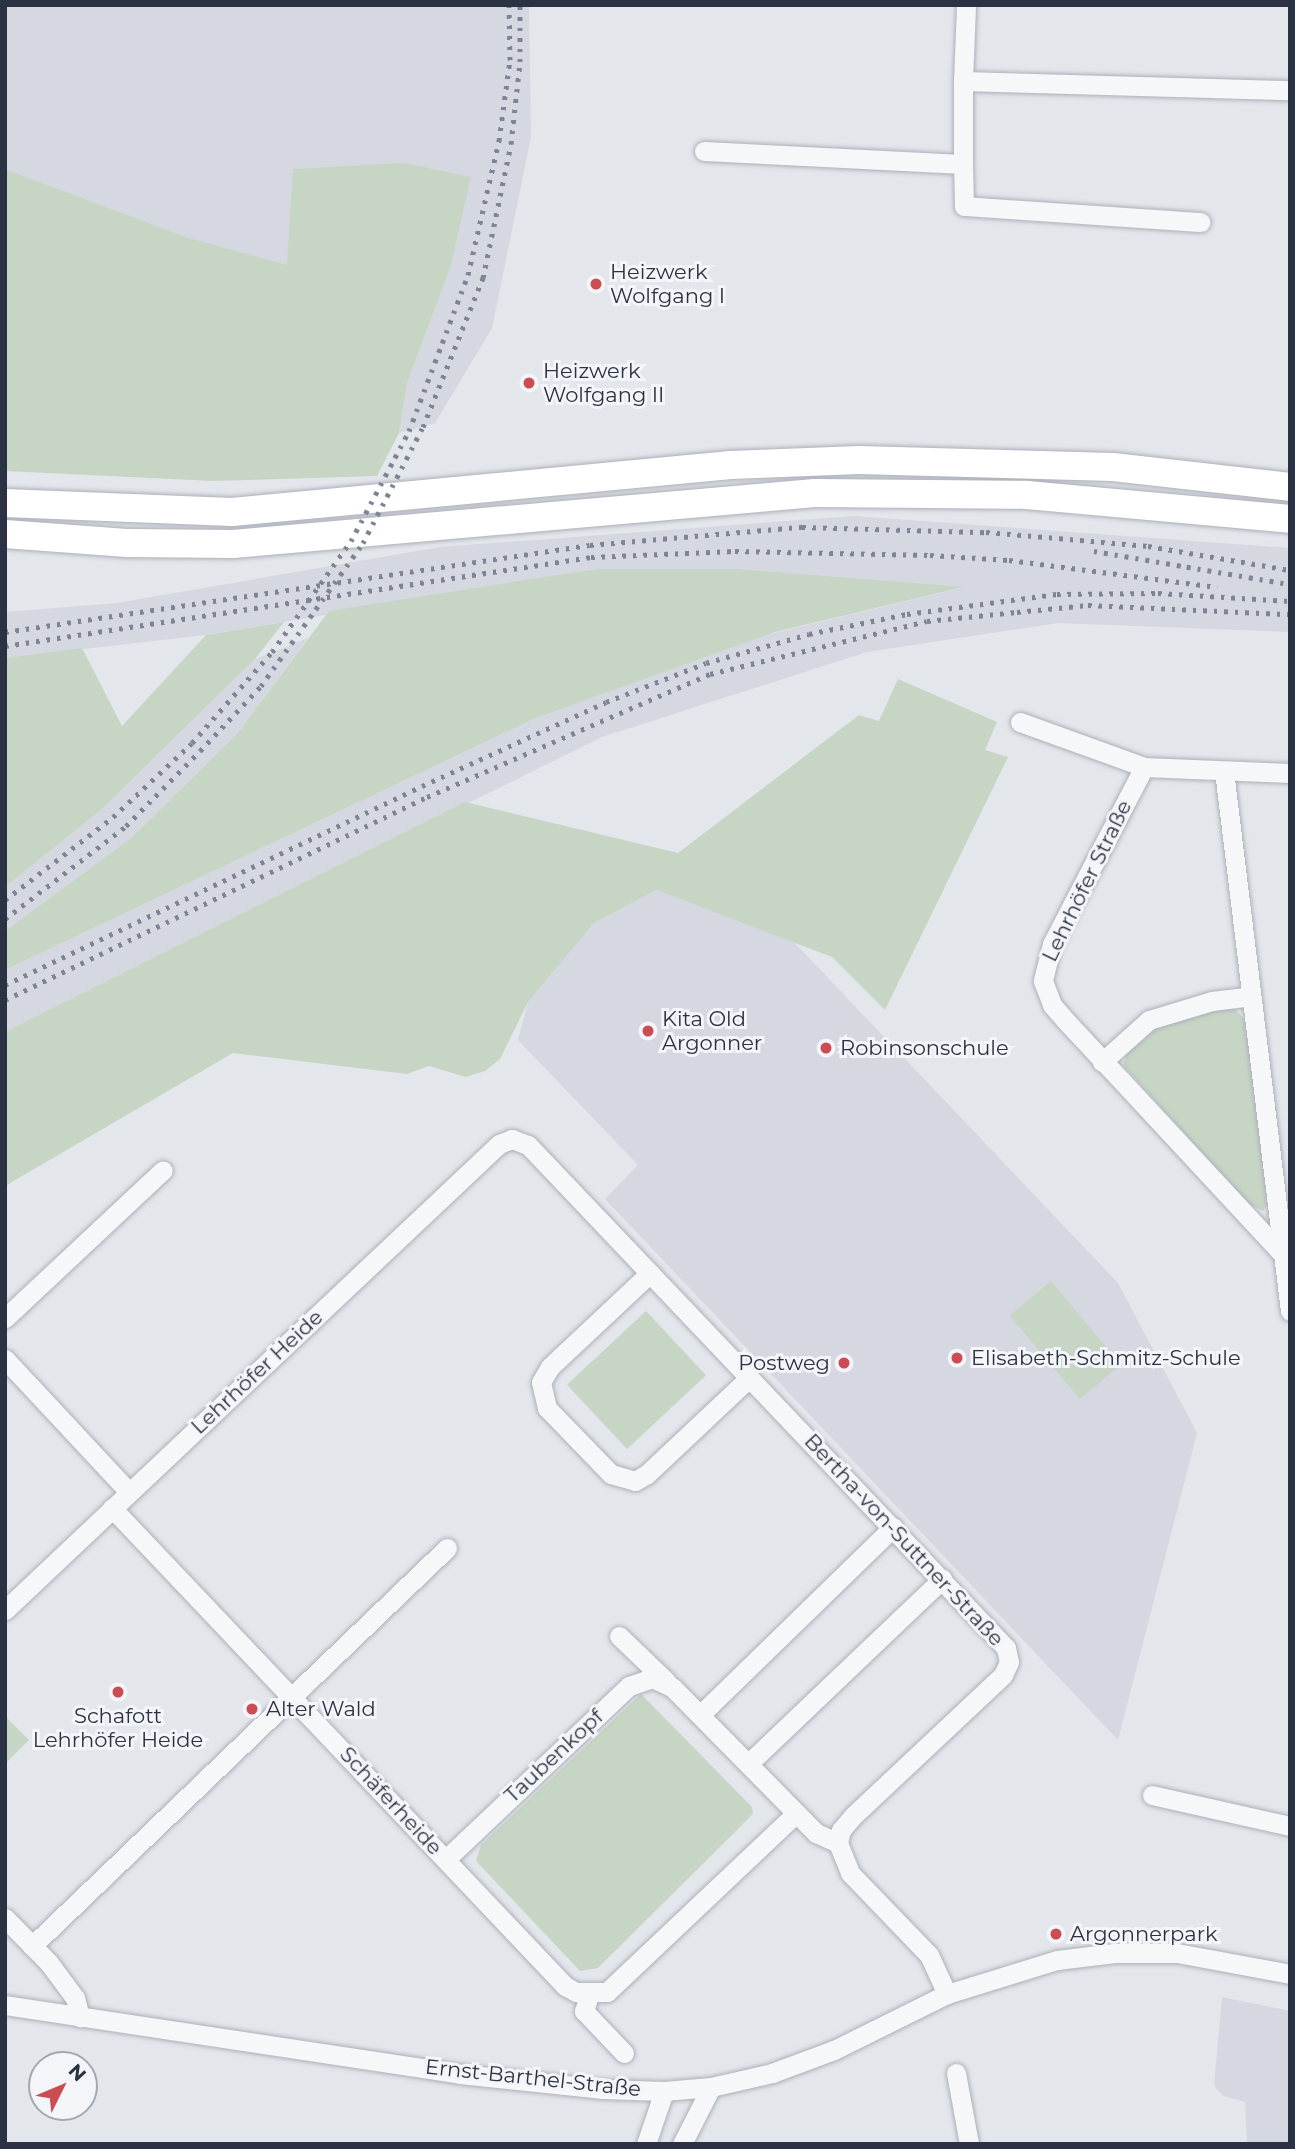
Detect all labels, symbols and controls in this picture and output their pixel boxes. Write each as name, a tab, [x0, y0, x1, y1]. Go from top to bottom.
place label: Heizwerk Wolfgang I	[610, 259, 725, 309]
marker: Heizwerk Wolfgang I	[588, 276, 604, 292]
place label: Heizwerk Wolfgang II	[543, 358, 664, 408]
marker: Heizwerk Wolfgang II	[521, 375, 537, 391]
street label: Lehrhöfer Straße	[1037, 796, 1137, 966]
place label: Kita Old Argonner	[662, 1006, 762, 1056]
marker: Kita Old Argonner	[640, 1023, 656, 1039]
place label: Robinsonschule	[840, 1035, 1009, 1061]
marker: Robinsonschule	[818, 1040, 834, 1056]
street label: Lehrhöfer Heide	[186, 1305, 328, 1439]
place label: Elisabeth-Schmitz-Schule	[971, 1345, 1241, 1371]
place label: Postweg	[738, 1350, 830, 1376]
marker: Elisabeth-Schmitz-Schule	[949, 1350, 965, 1366]
marker: Postweg	[836, 1355, 852, 1371]
street label: Bertha-von-Suttner-Straße	[799, 1429, 1009, 1651]
marker: Schafott Lehrhöfer Heide	[110, 1684, 126, 1700]
place label: Alter Wald	[266, 1696, 376, 1722]
marker: Alter Wald	[244, 1701, 260, 1717]
place label: Schafott Lehrhöfer Heide	[33, 1703, 203, 1753]
street label: Taubenkopf	[499, 1704, 609, 1808]
street label: Schäferheide	[335, 1742, 447, 1860]
place label: Argonnerpark	[1070, 1921, 1217, 1947]
marker: Argonnerpark	[1048, 1926, 1064, 1942]
north arrow	[28, 2051, 98, 2121]
street label: Ernst-Barthel-Straße	[424, 2054, 642, 2102]
text: N	[64, 2059, 91, 2086]

